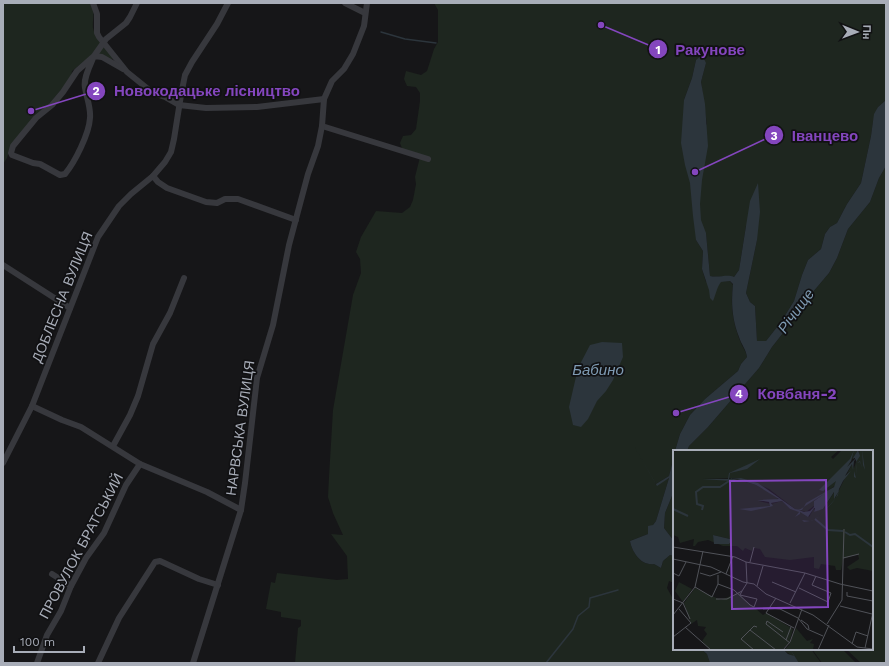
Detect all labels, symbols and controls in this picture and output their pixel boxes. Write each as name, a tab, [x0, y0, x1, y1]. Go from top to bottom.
north arrow	[837, 12, 877, 52]
text: Пн	[860, 25, 873, 40]
callout: Ракунове	[648, 36, 753, 63]
text: Ракунове	[675, 41, 745, 59]
text: 1	[655, 43, 661, 57]
callout: Новокодацьке лісництво	[86, 77, 308, 104]
text: Новокодацьке лісництво	[114, 82, 300, 100]
text: 2	[92, 84, 100, 98]
callout: Іванцево	[764, 122, 866, 149]
text: Іванцево	[792, 127, 858, 145]
text: 3	[770, 129, 778, 143]
street label: ДОБЛЕСНА ВУЛИЦЯ	[28, 229, 96, 365]
water label: Річище	[774, 285, 818, 337]
street label: НАРВСЬКА ВУЛИЦЯ	[223, 359, 257, 497]
water label: Бабино	[572, 361, 624, 379]
callout: Ковбаня-2	[729, 381, 844, 408]
text: Ковбаня-2	[758, 385, 837, 403]
text: 4	[735, 387, 743, 401]
inset map	[673, 450, 873, 650]
street label: ПРОВУЛОК БРАТСЬКИЙ	[35, 470, 126, 621]
scale bar	[14, 628, 84, 654]
text: 100 m	[20, 635, 55, 649]

